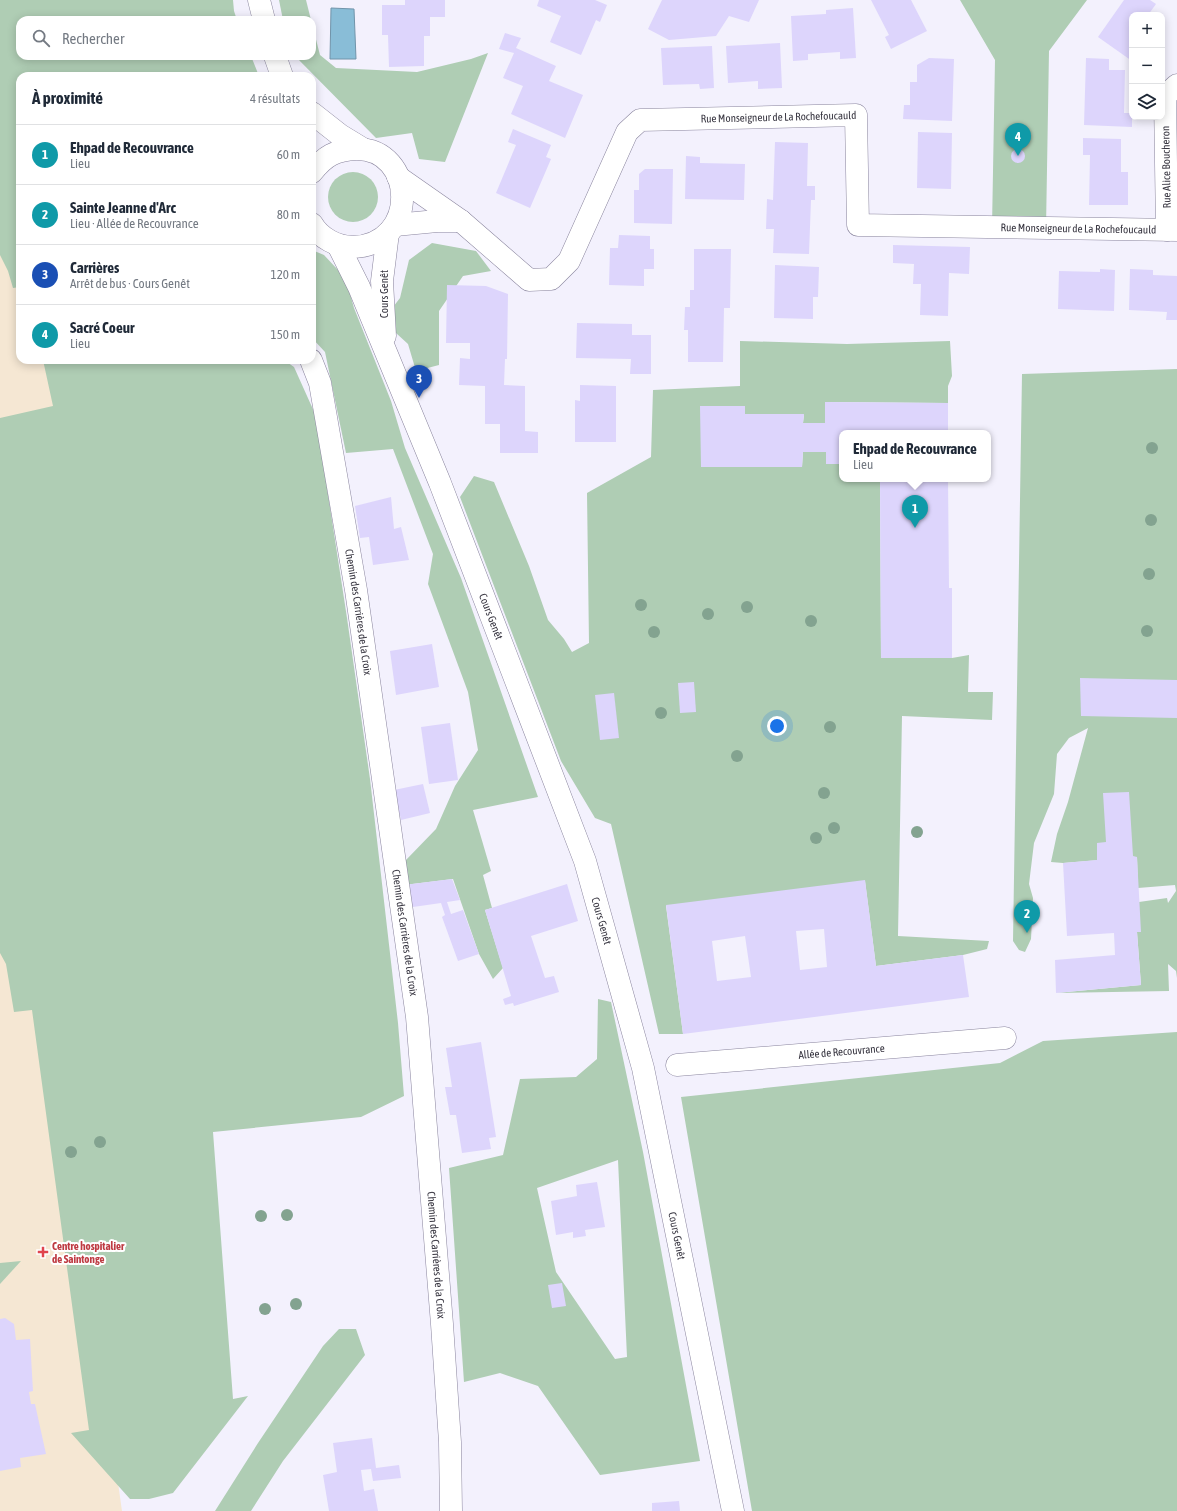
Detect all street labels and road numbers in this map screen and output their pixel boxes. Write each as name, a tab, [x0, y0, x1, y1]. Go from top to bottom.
street label: Rue Monseigneur de La Rochefoucauld	[701, 109, 856, 125]
street label: Rue Alice Boucheron	[1159, 126, 1173, 208]
street label: Rue Monseigneur de La Rochefoucauld	[1000, 221, 1156, 236]
street label: Cours Genêt	[378, 270, 390, 318]
street label: Chemin des Carrières de la Croix	[343, 548, 374, 677]
street label: Cours Genêt	[477, 592, 505, 641]
street label: Chemin des Carrières de la Croix	[390, 869, 420, 997]
street label: Cours Genêt	[589, 896, 614, 946]
street label: Allée de Recouvrance	[798, 1042, 885, 1061]
street label: Chemin des Carrières de la Croix	[425, 1191, 448, 1320]
street label: Cours Genêt	[666, 1211, 688, 1261]

